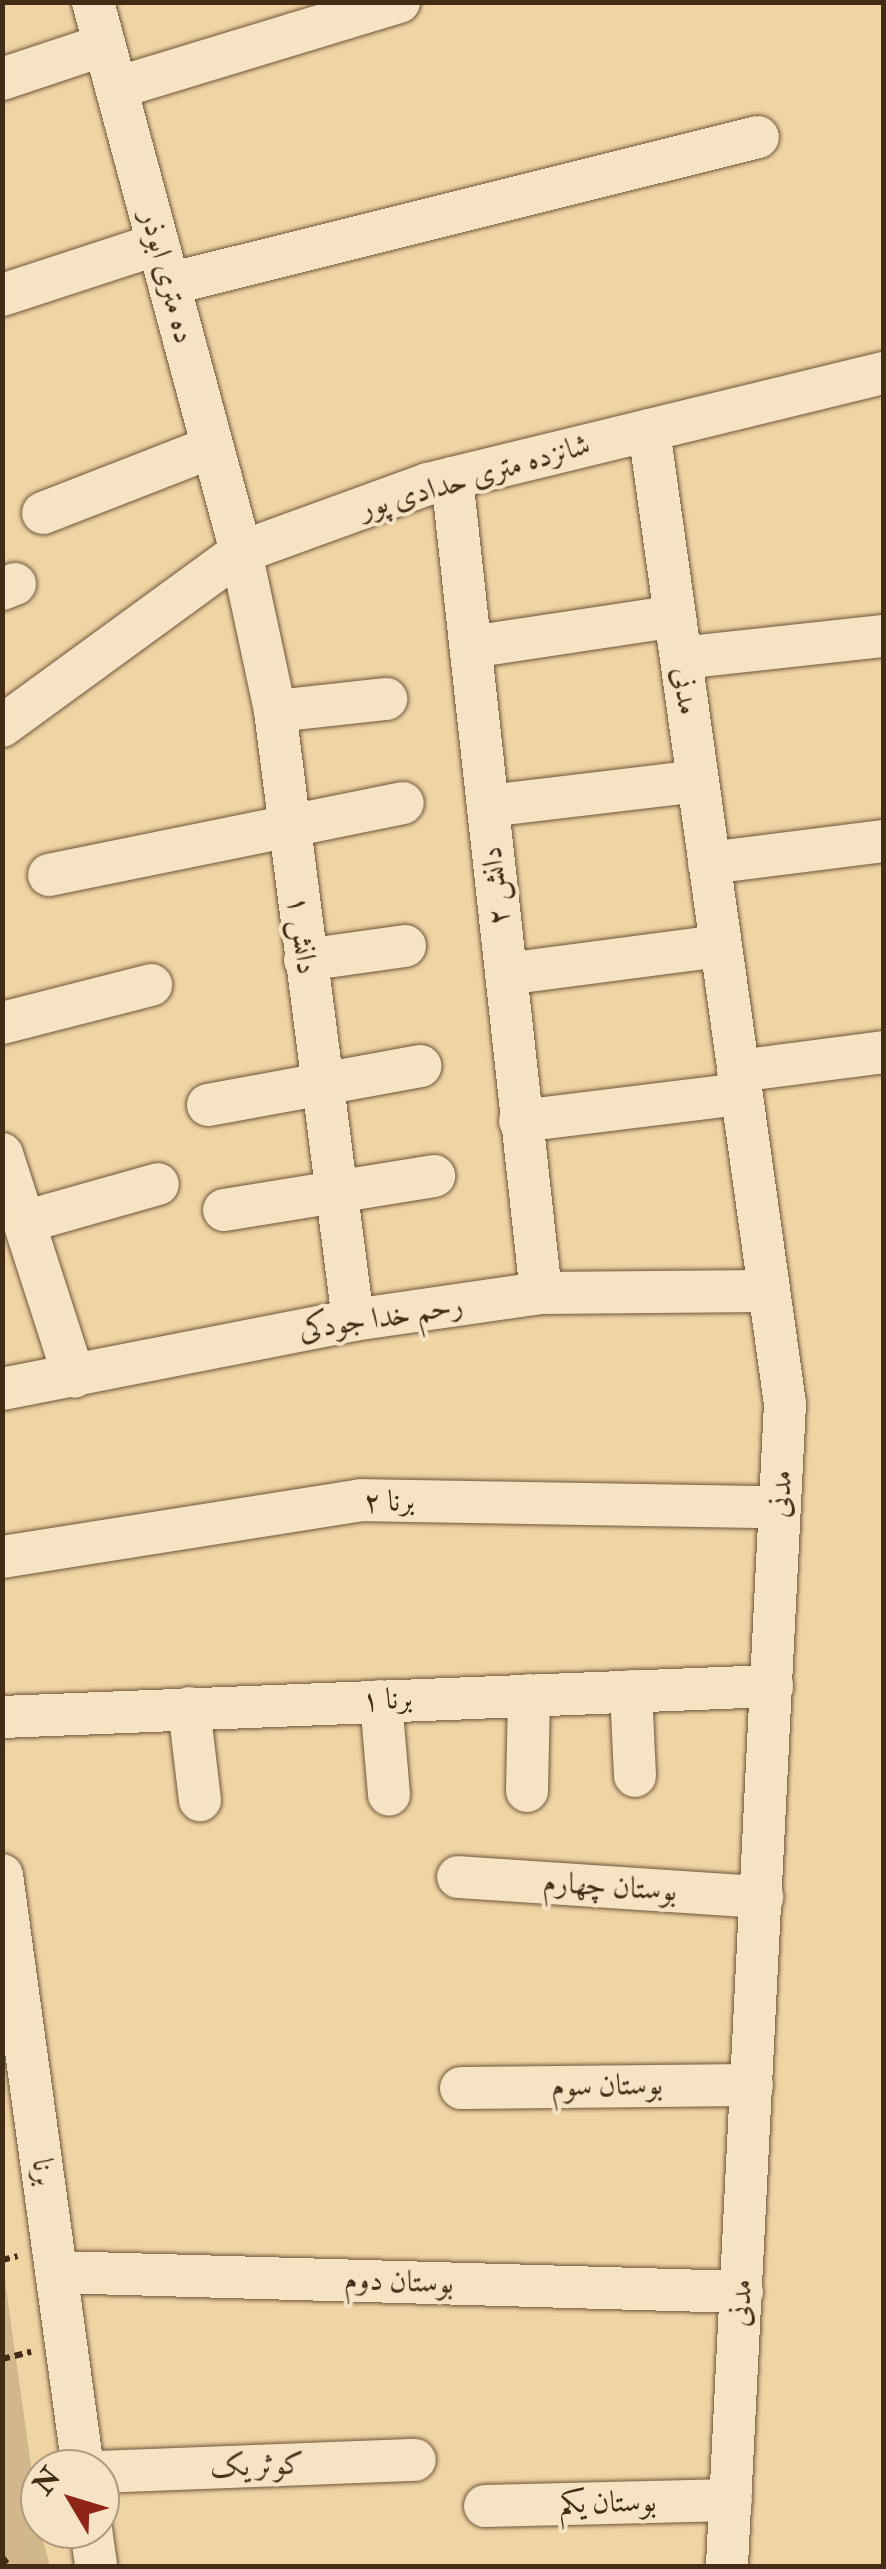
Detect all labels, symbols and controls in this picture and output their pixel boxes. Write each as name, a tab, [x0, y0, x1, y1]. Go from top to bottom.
street label: ده متری ابوذر	[132, 207, 202, 347]
street label: شانزده متری حدادی پور	[356, 427, 594, 527]
street label: مدنی	[664, 665, 706, 717]
street label: دانش ۲	[474, 845, 518, 927]
street label: دانش ۱	[279, 893, 325, 977]
street label: رحم خدا جودکی	[296, 1287, 466, 1349]
street label: مدنی	[762, 1469, 800, 1519]
street label: برنا ۲	[363, 1484, 415, 1520]
street label: برنا ۱	[361, 1681, 413, 1719]
street label: بوستان چهارم	[542, 1864, 678, 1910]
street label: بوستان سوم	[551, 2067, 663, 2105]
street label: برنا	[23, 2156, 63, 2188]
street label: بوستان دوم	[343, 2262, 455, 2302]
street label: مدنی	[722, 2278, 760, 2328]
street label: کوثر یک	[209, 2446, 305, 2486]
north arrow	[20, 2449, 120, 2549]
text: N	[26, 2461, 69, 2502]
street label: بوستان یکم	[559, 2484, 657, 2522]

